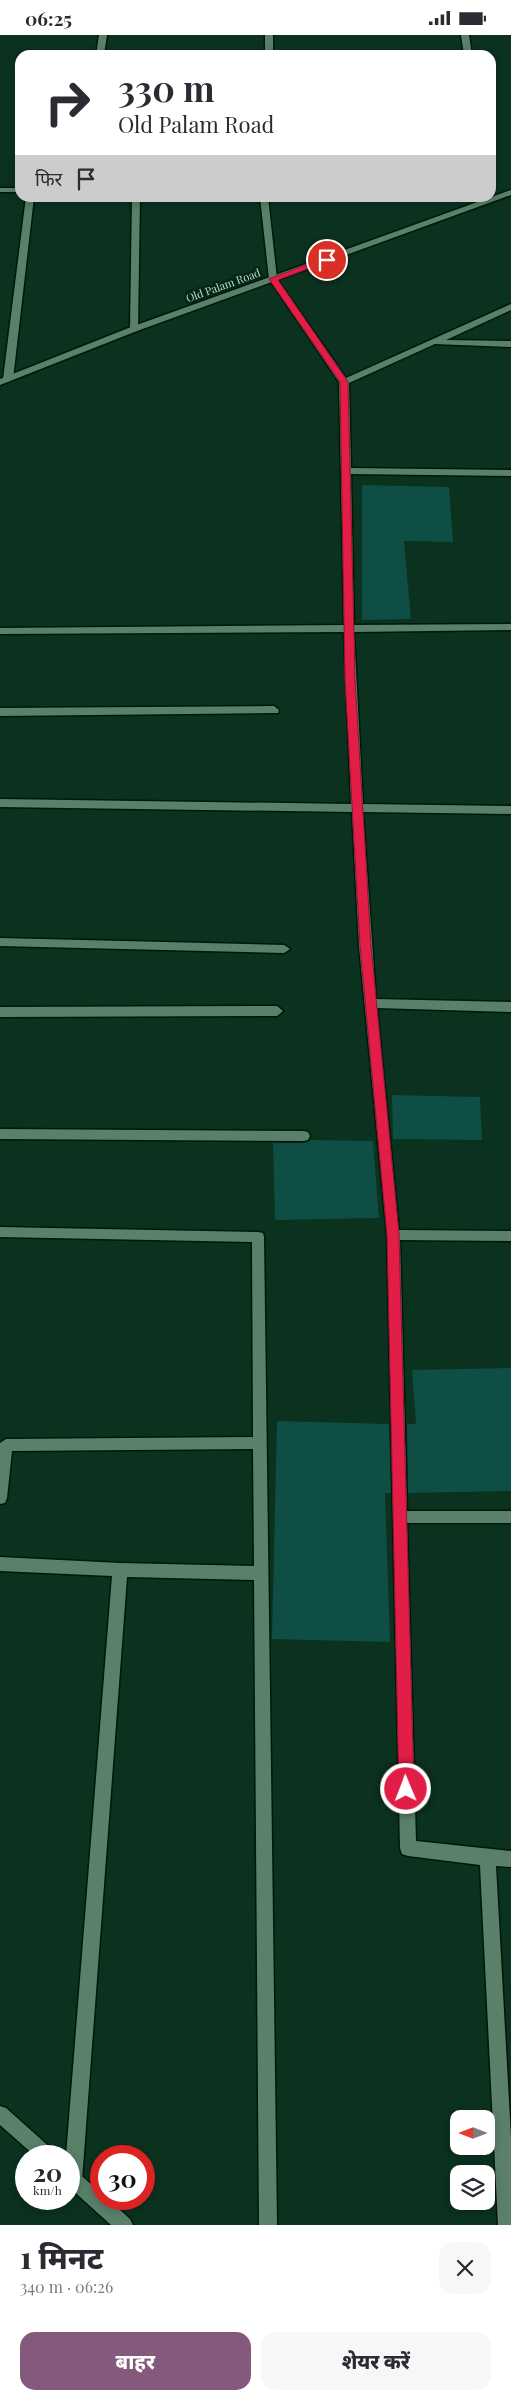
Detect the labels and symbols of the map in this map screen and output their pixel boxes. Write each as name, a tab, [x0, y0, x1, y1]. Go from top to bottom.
pin	[306, 239, 348, 281]
street label: Old Palam Road	[184, 264, 263, 305]
position arrow	[379, 1762, 431, 1814]
north arrow	[450, 2110, 495, 2155]
speed limit sign: 30	[90, 2145, 155, 2210]

